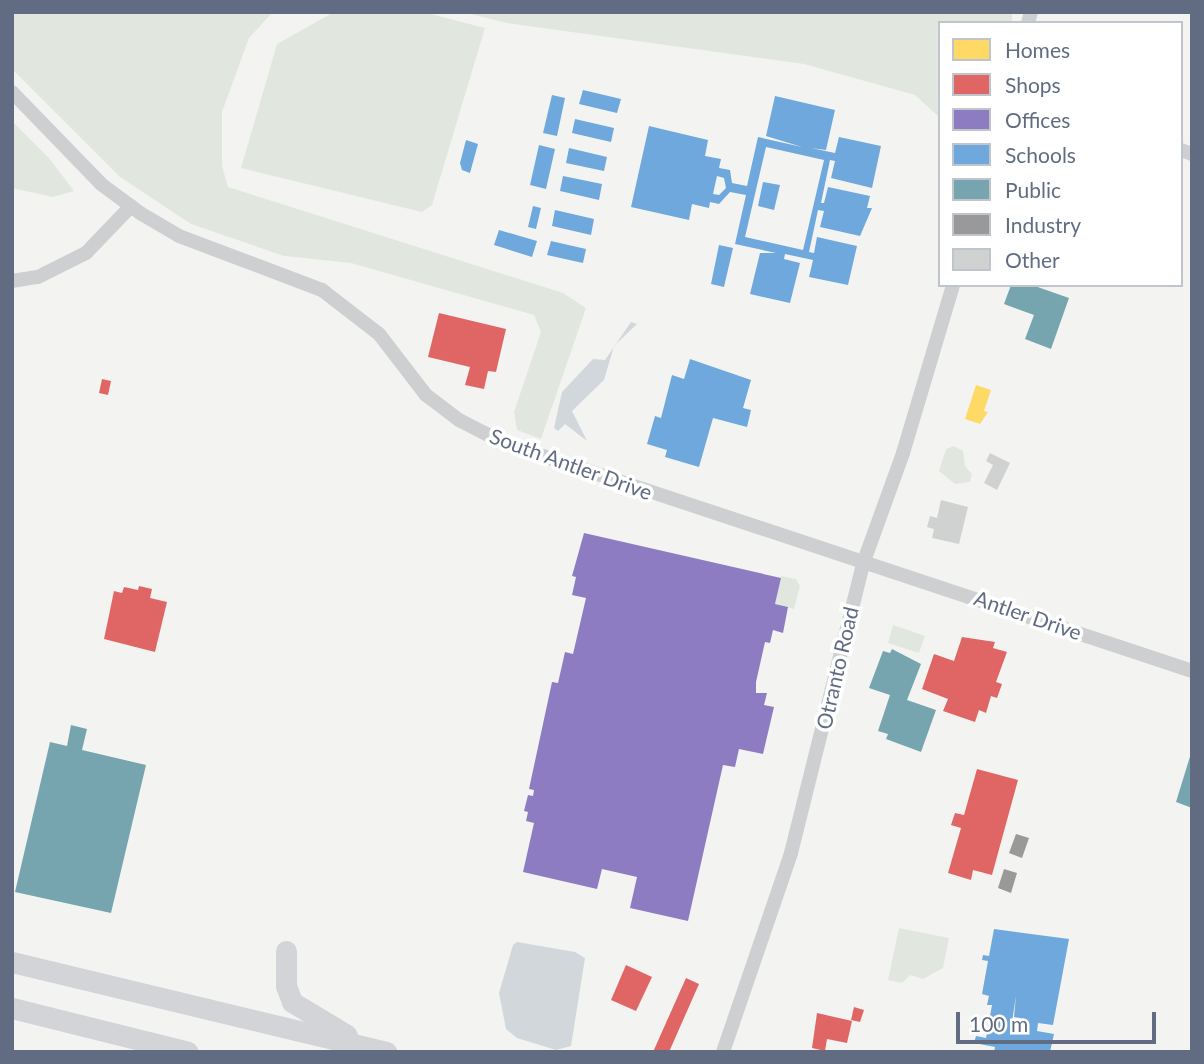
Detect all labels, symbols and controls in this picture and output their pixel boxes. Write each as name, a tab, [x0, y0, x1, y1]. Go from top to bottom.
legend	[938, 21, 1183, 287]
text: Homes	[1005, 37, 1070, 62]
text: Shops	[1005, 72, 1061, 97]
text: Offices	[1005, 107, 1070, 132]
text: Schools	[1005, 142, 1076, 167]
text: Public	[1005, 177, 1061, 202]
text: Industry	[1005, 212, 1081, 237]
text: Other	[1005, 247, 1060, 272]
street label: South Antler Drive	[486, 423, 656, 505]
street label: Antler Drive	[971, 585, 1085, 645]
street label: Otranto Road	[811, 604, 863, 732]
scale bar	[959, 998, 1158, 1042]
text: 100 m	[969, 1011, 1028, 1036]

